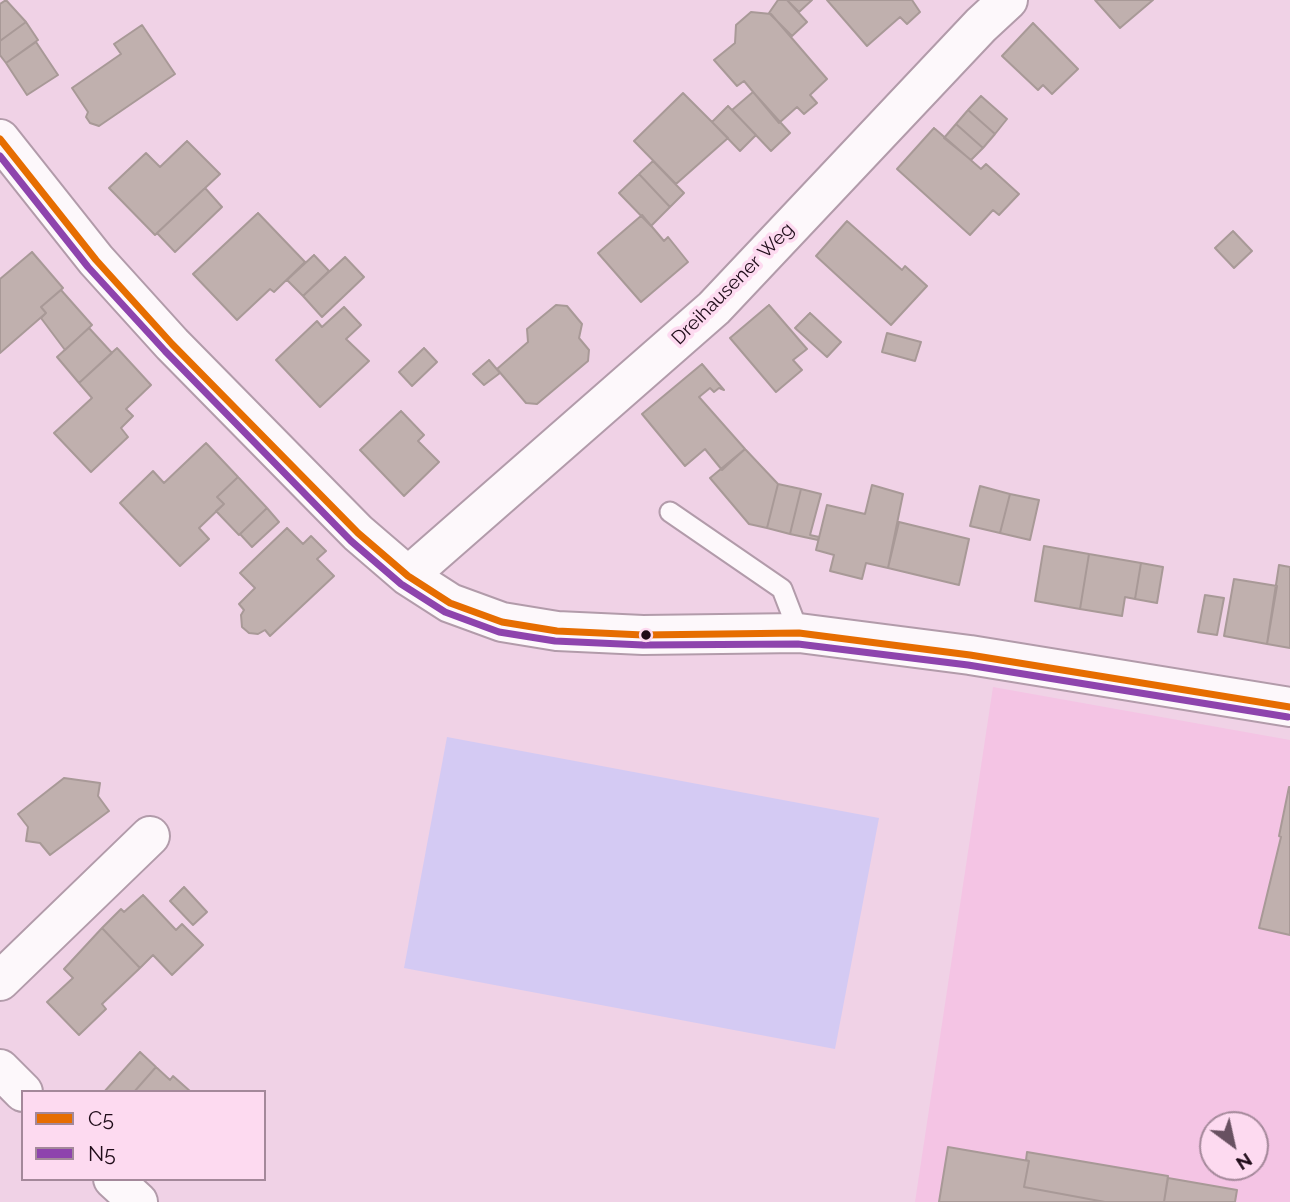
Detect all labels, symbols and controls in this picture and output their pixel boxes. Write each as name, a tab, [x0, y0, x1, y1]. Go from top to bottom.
street label: Dreihausener Weg	[667, 218, 799, 350]
unlabelled marker	[639, 628, 653, 642]
legend	[21, 1090, 266, 1181]
text: C5	[88, 1106, 114, 1131]
north arrow	[1199, 1111, 1269, 1181]
text: N5	[88, 1141, 116, 1166]
text: N	[1232, 1149, 1256, 1175]

